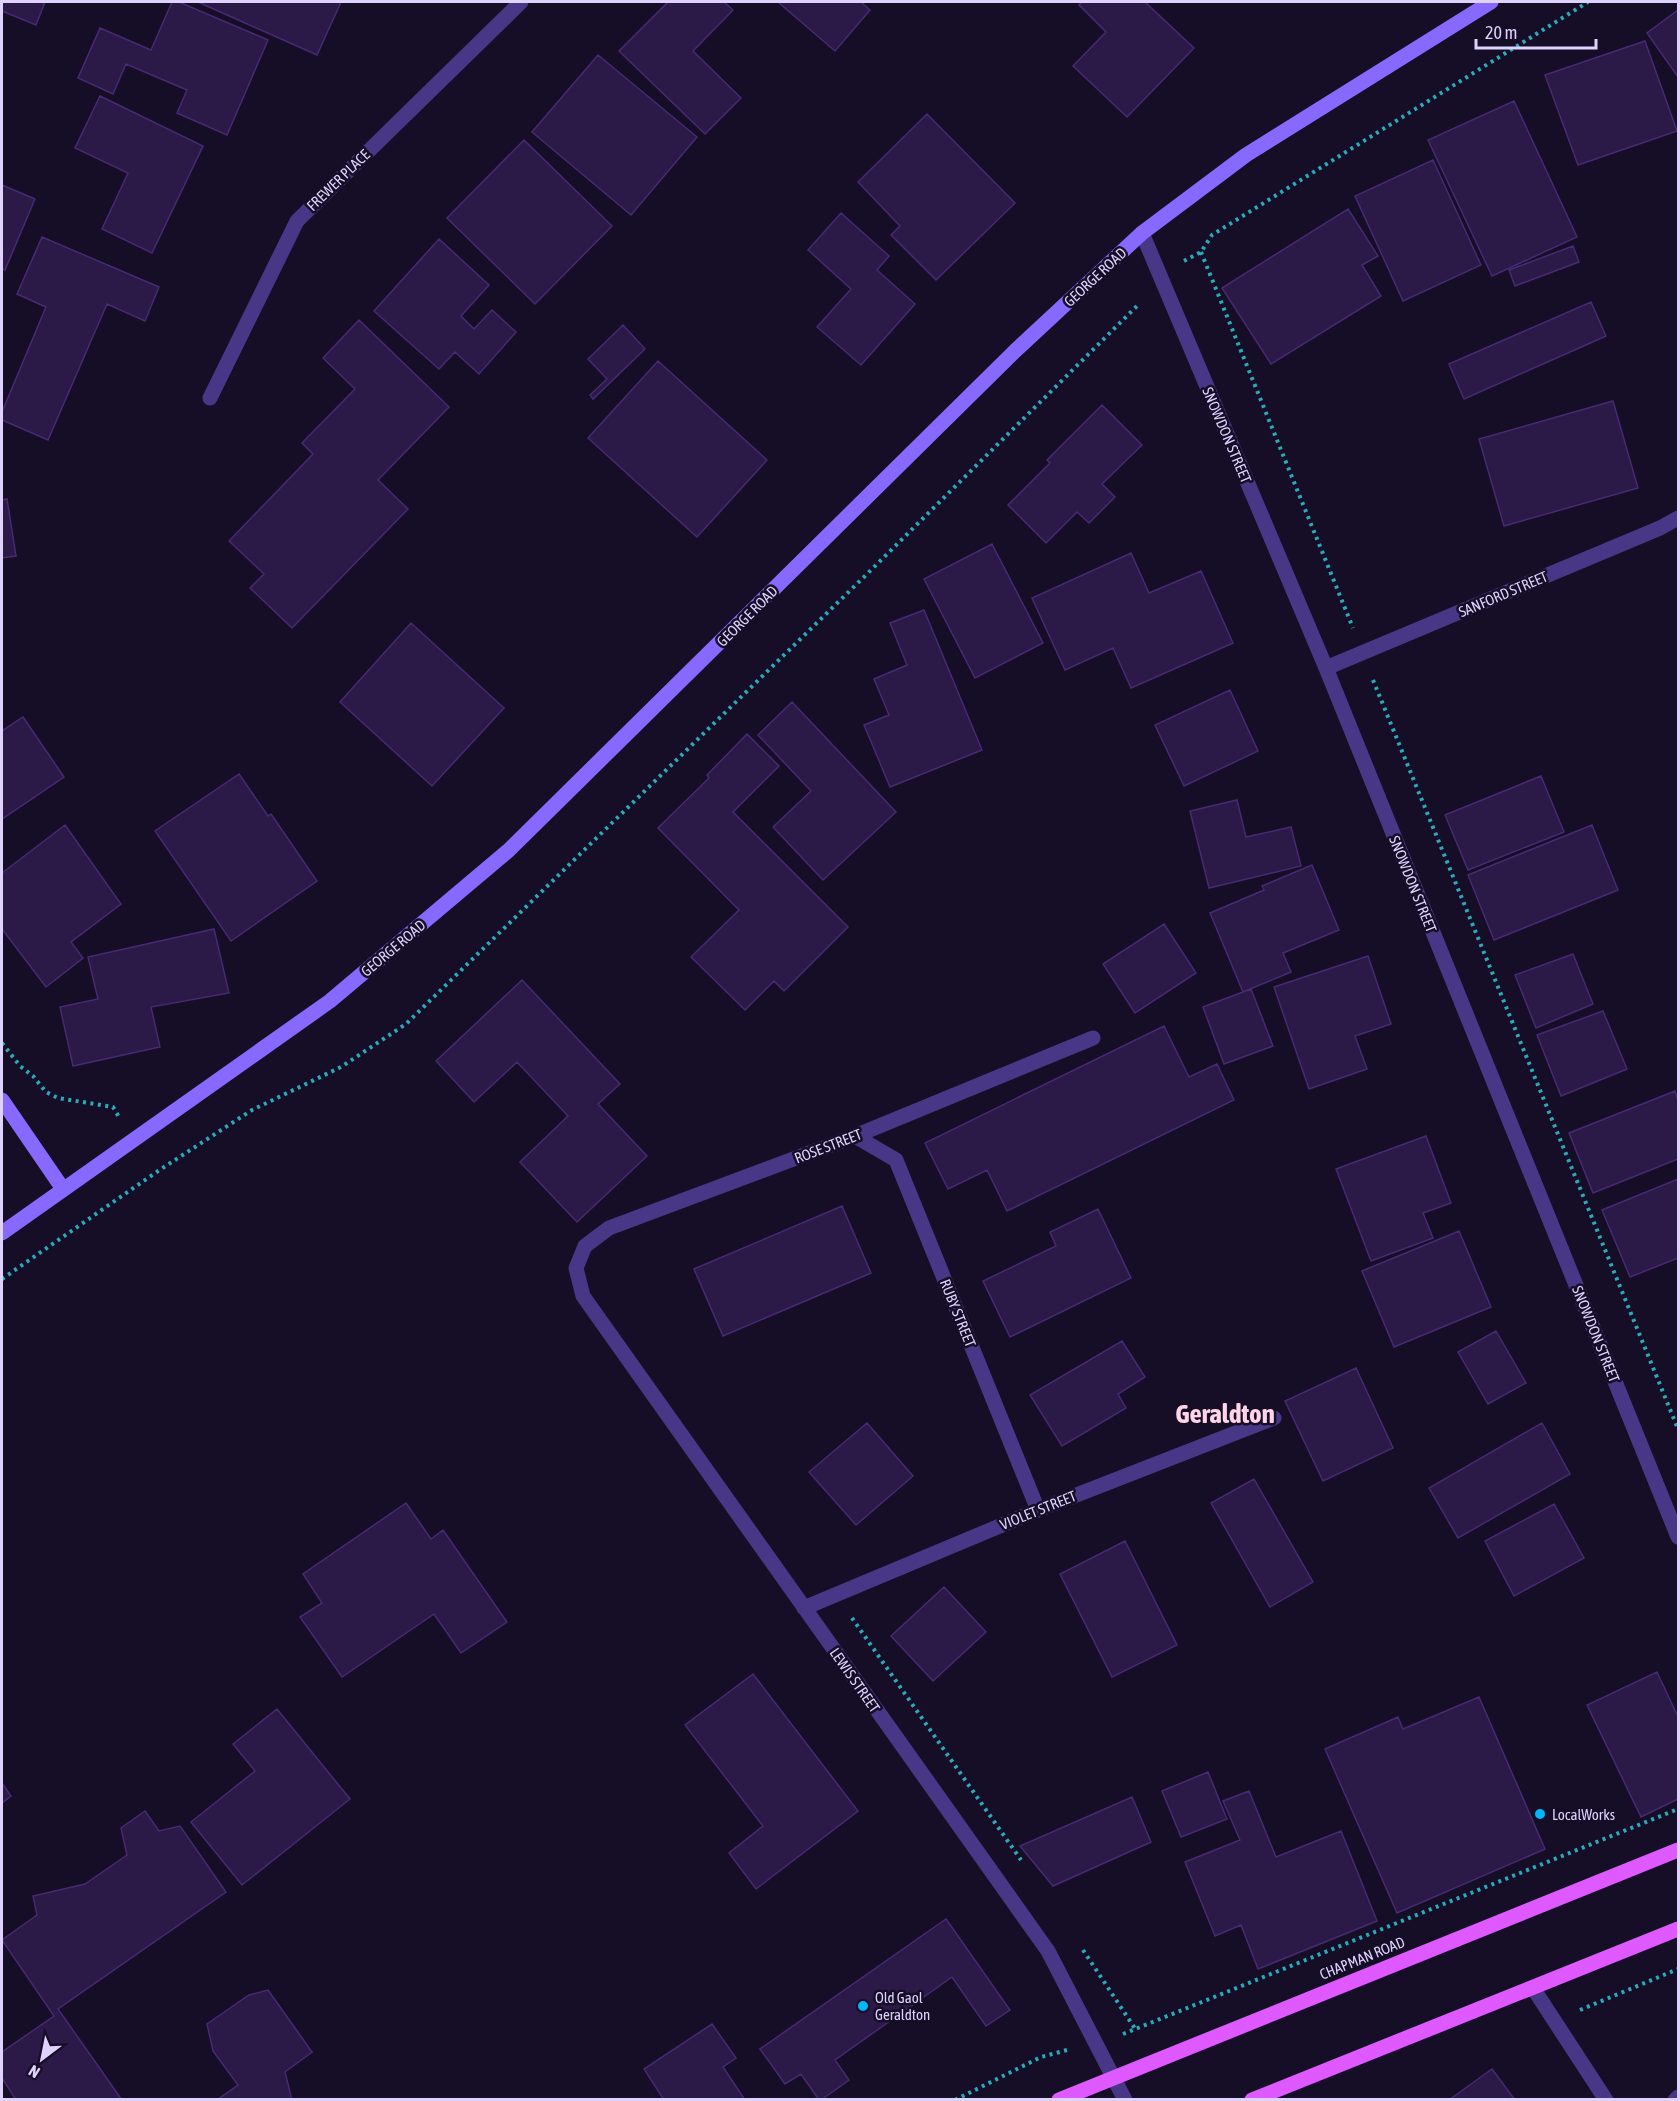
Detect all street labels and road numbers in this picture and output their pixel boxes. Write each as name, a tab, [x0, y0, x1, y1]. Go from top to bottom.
street label: FREWER PLACE	[303, 146, 373, 214]
street label: GEORGE ROAD	[1060, 244, 1130, 310]
street label: SNOWDON STREET	[1199, 385, 1255, 486]
street label: SANFORD STREET	[1456, 567, 1550, 620]
street label: GEORGE ROAD	[713, 582, 781, 650]
street label: SNOWDON STREET	[1386, 833, 1440, 935]
street label: GEORGE ROAD	[357, 916, 429, 980]
street label: ROSE STREET	[792, 1125, 864, 1167]
street label: RUBY STREET	[937, 1276, 980, 1350]
street label: SNOWDON STREET	[1569, 1283, 1623, 1385]
street label: VIOLET STREET	[997, 1487, 1079, 1533]
street label: LEWIS STREET	[827, 1644, 884, 1716]
street label: CHAPMAN ROAD	[1317, 1933, 1407, 1983]

